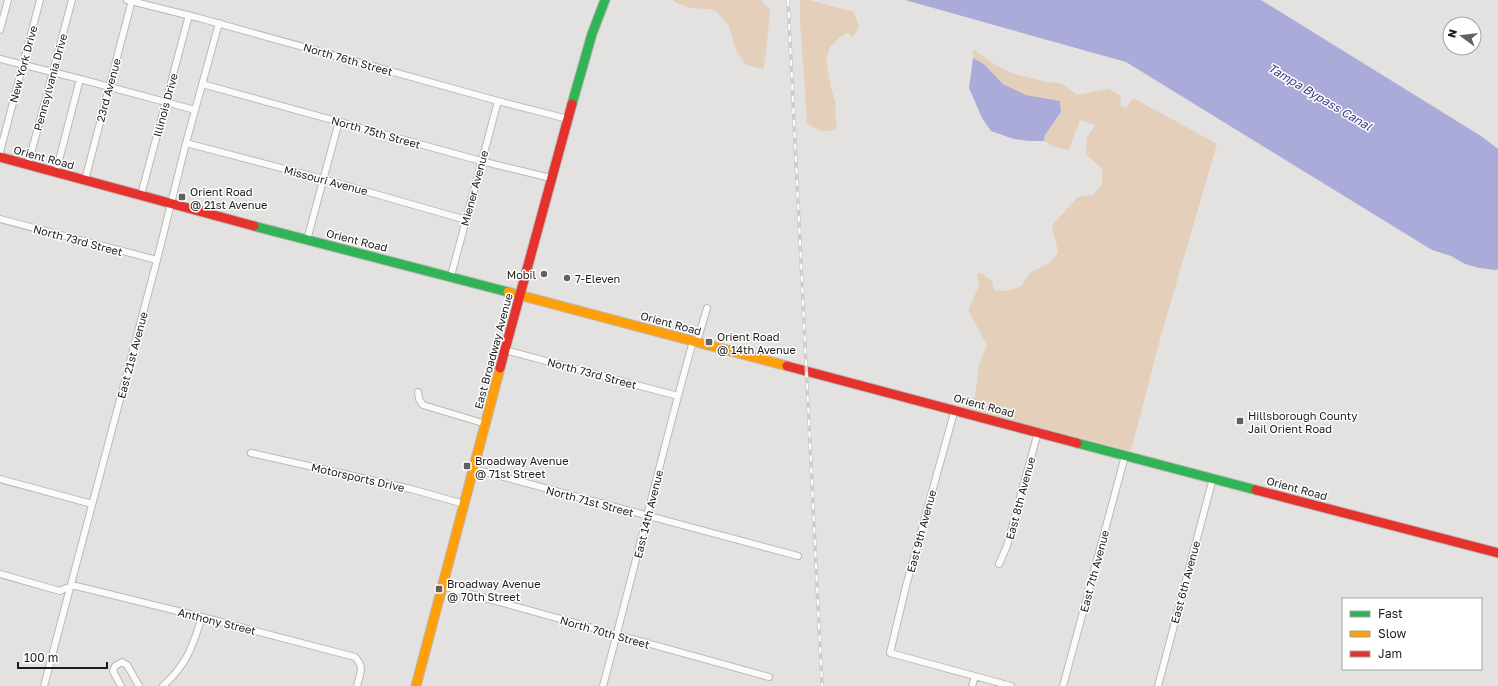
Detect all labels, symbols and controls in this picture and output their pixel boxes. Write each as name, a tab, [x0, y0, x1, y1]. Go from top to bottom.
north arrow	[1442, 16, 1482, 56]
street label: New York Drive	[6, 24, 40, 104]
text: N	[1444, 28, 1459, 39]
street label: Pennsylvania Drive	[31, 32, 69, 132]
street label: North 76th Street	[302, 40, 394, 78]
street label: 23rd Avenue	[93, 57, 123, 123]
water label: Tampa Bypass Canal	[1265, 60, 1376, 135]
street label: Illinois Drive	[150, 72, 180, 138]
street label: North 75th Street	[330, 113, 422, 151]
street label: Orient Road	[12, 143, 76, 171]
street label: Miener Avenue	[458, 149, 490, 227]
street label: Missouri Avenue	[283, 163, 369, 197]
place label: Orient Road @ 21st Avenue	[190, 185, 268, 211]
marker: Orient Road @ 21st Avenue	[177, 192, 187, 202]
street label: North 73rd Street	[32, 222, 124, 258]
street label: Orient Road	[325, 226, 389, 254]
place label: Mobil	[507, 268, 536, 281]
marker: Mobil	[539, 269, 549, 279]
place label: 7-Eleven	[575, 272, 620, 285]
marker: 7-Eleven	[562, 273, 572, 283]
street label: East Broadway Avenue	[471, 292, 515, 410]
street label: Orient Road	[639, 309, 703, 337]
street label: East 21st Avenue	[114, 310, 150, 400]
place label: Orient Road @ 14th Avenue	[717, 330, 796, 356]
marker: Orient Road @ 14th Avenue	[704, 337, 714, 347]
street label: North 73rd Street	[546, 355, 638, 391]
street label: Orient Road	[952, 391, 1016, 419]
place label: Hillsborough County Jail Orient Road	[1248, 409, 1357, 435]
marker: Hillsborough County Jail Orient Road	[1235, 416, 1245, 426]
place label: Broadway Avenue @ 71st Street	[475, 454, 569, 480]
street label: East 8th Avenue	[1003, 455, 1037, 541]
street label: Motorsports Drive	[310, 460, 406, 494]
marker: Broadway Avenue @ 71st Street	[462, 461, 472, 471]
street label: East 14th Avenue	[631, 468, 665, 560]
street label: Orient Road	[1265, 474, 1329, 502]
street label: North 71st Street	[545, 483, 635, 519]
street label: East 9th Avenue	[904, 488, 938, 574]
street label: East 7th Avenue	[1077, 529, 1111, 613]
street label: East 6th Avenue	[1168, 539, 1202, 625]
place label: Broadway Avenue @ 70th Street	[447, 577, 541, 603]
marker: Broadway Avenue @ 70th Street	[434, 584, 444, 594]
legend	[1342, 598, 1482, 670]
street label: Anthony Street	[177, 605, 257, 637]
text: Fast	[1378, 606, 1403, 621]
street label: North 70th Street	[559, 613, 651, 651]
text: Slow	[1378, 626, 1406, 641]
scale bar	[18, 644, 107, 670]
text: Jam	[1378, 646, 1402, 661]
text: 100 m	[24, 650, 58, 665]

